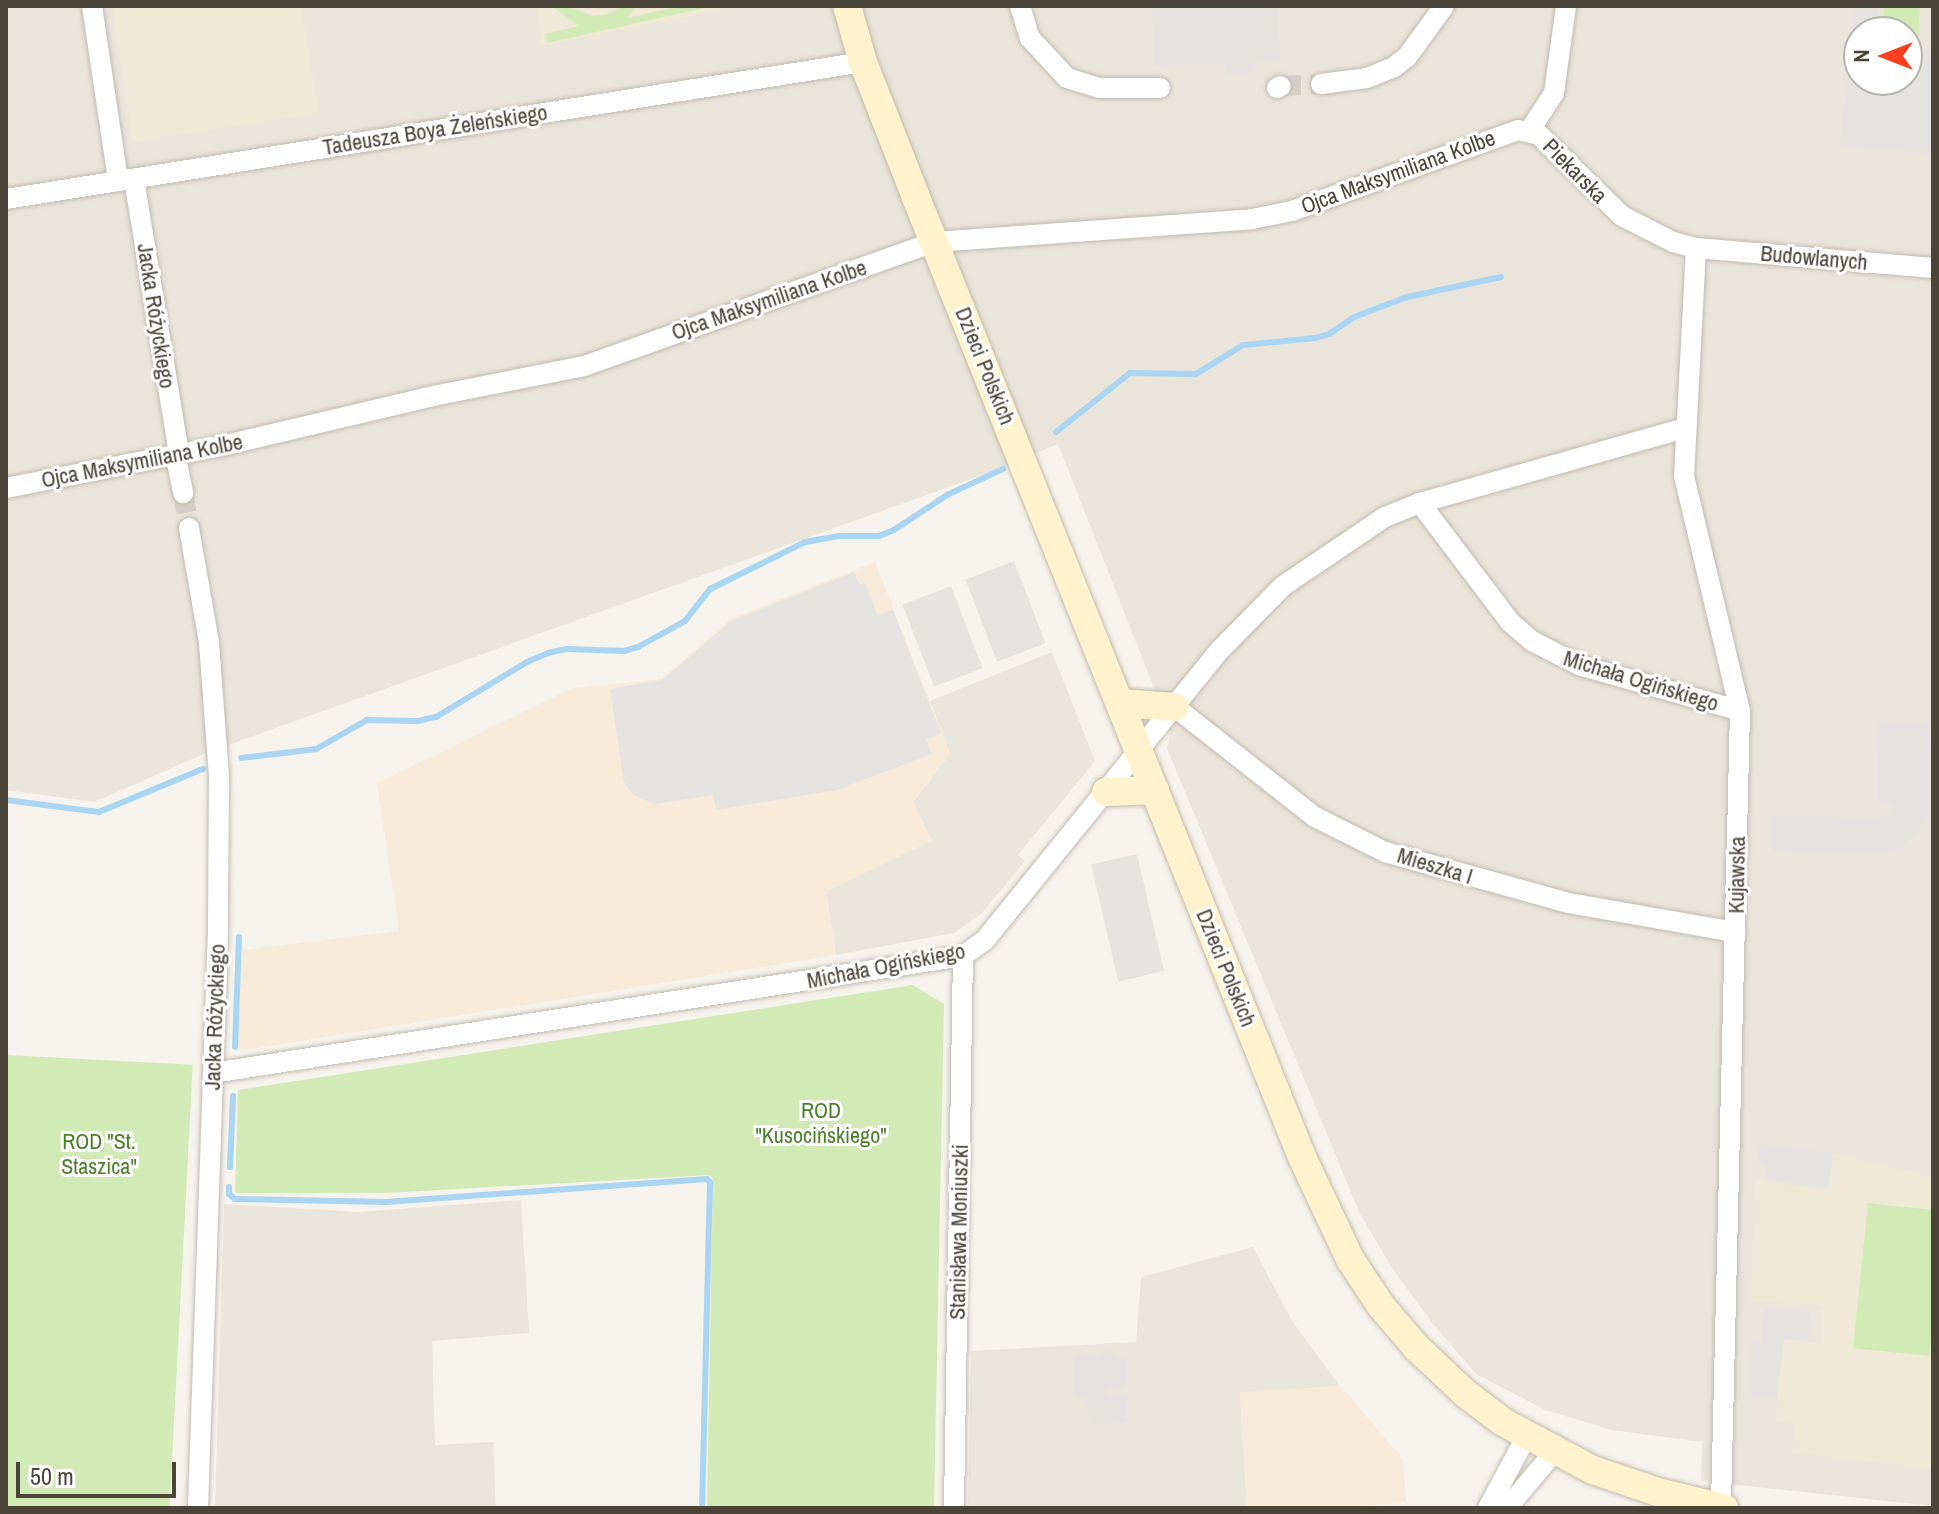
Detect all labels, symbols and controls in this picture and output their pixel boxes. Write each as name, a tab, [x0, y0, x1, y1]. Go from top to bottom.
north arrow	[1843, 16, 1923, 96]
text: N	[1846, 49, 1876, 63]
street label: Tadeusza Boya Żeleńskiego	[321, 99, 549, 161]
street label: Ojca Maksymiliana Kolbe	[1297, 125, 1499, 219]
street label: Piekarska	[1537, 133, 1613, 209]
street label: Budowlanych	[1759, 240, 1869, 276]
street label: Jacka Różyckiego	[132, 242, 180, 390]
street label: Ojca Maksymiliana Kolbe	[668, 254, 870, 346]
street label: Dzieci Polskich	[949, 303, 1021, 429]
street label: Ojca Maksymiliana Kolbe	[39, 429, 245, 493]
street label: Michała Ogińskiego	[1560, 645, 1722, 717]
street label: Kujawska	[1723, 836, 1751, 914]
street label: Mieszka I	[1394, 842, 1476, 890]
street label: Dzieci Polskich	[1190, 905, 1262, 1031]
street label: Michała Ogińskiego	[805, 938, 967, 994]
street label: Jacka Różyckiego	[199, 943, 231, 1091]
park label: ROD "Kusocińskiego"	[755, 1097, 887, 1148]
park label: ROD "St. Staszica"	[61, 1128, 137, 1180]
street label: Stanisława Moniuszki	[944, 1144, 974, 1320]
scale bar	[20, 1446, 180, 1496]
text: 50 m	[30, 1460, 74, 1492]

